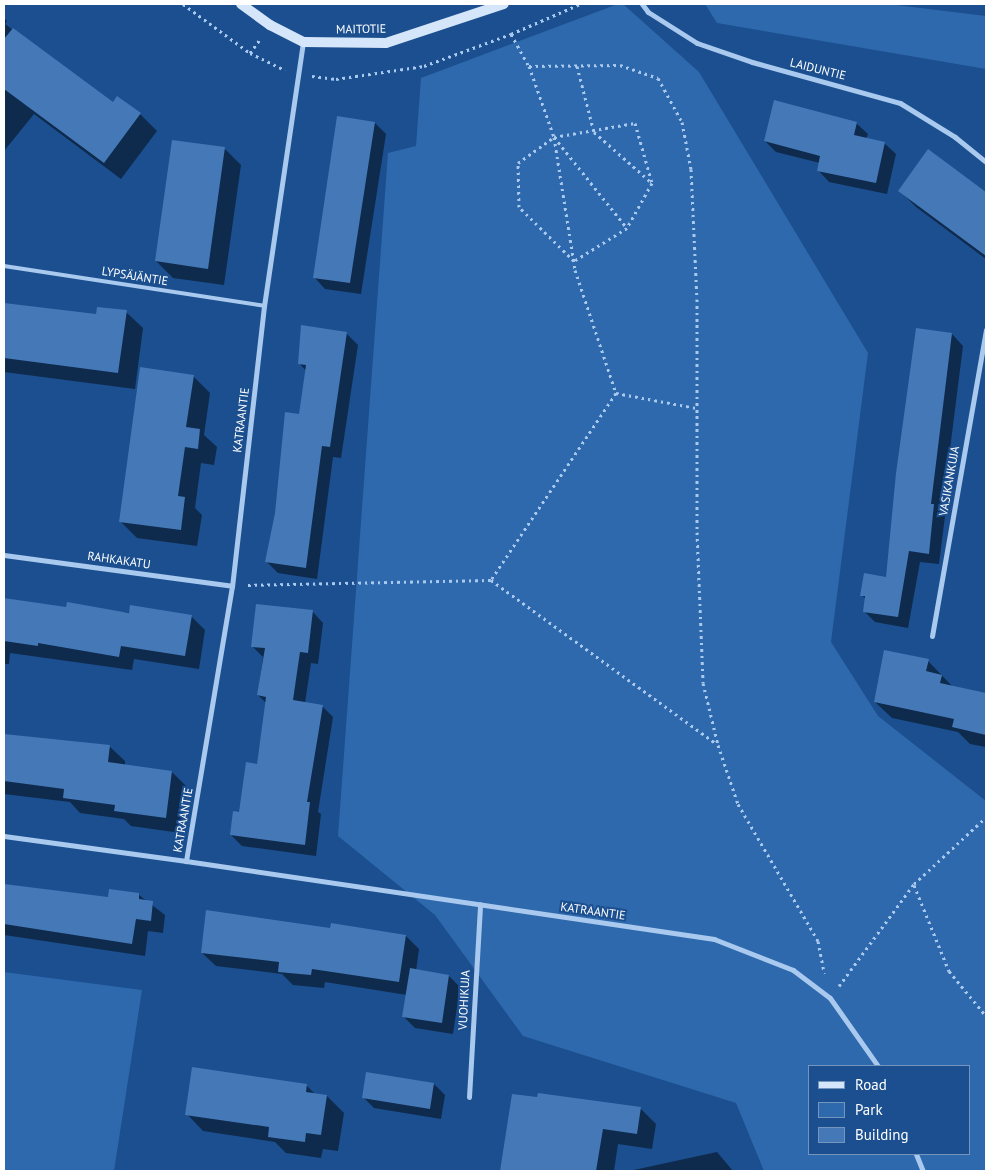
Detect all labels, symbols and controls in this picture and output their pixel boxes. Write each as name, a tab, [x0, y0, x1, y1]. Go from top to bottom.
street label: MAITOTIE	[336, 21, 386, 37]
street label: LAIDUNTIE	[789, 55, 847, 83]
street label: LYPSÄJÄNTIE	[101, 264, 169, 288]
street label: KATRAANTIE	[230, 387, 252, 453]
street label: VASIKANKUJA	[936, 445, 962, 517]
street label: RAHKAKATU	[87, 548, 151, 572]
street label: KATRAANTIE	[170, 787, 196, 853]
street label: KATRAANTIE	[560, 899, 626, 923]
street label: VUOHIKUJA	[455, 970, 473, 1030]
legend	[808, 1065, 970, 1155]
text: Road	[855, 1075, 887, 1094]
text: Park	[855, 1100, 883, 1119]
text: Building	[855, 1125, 909, 1144]

